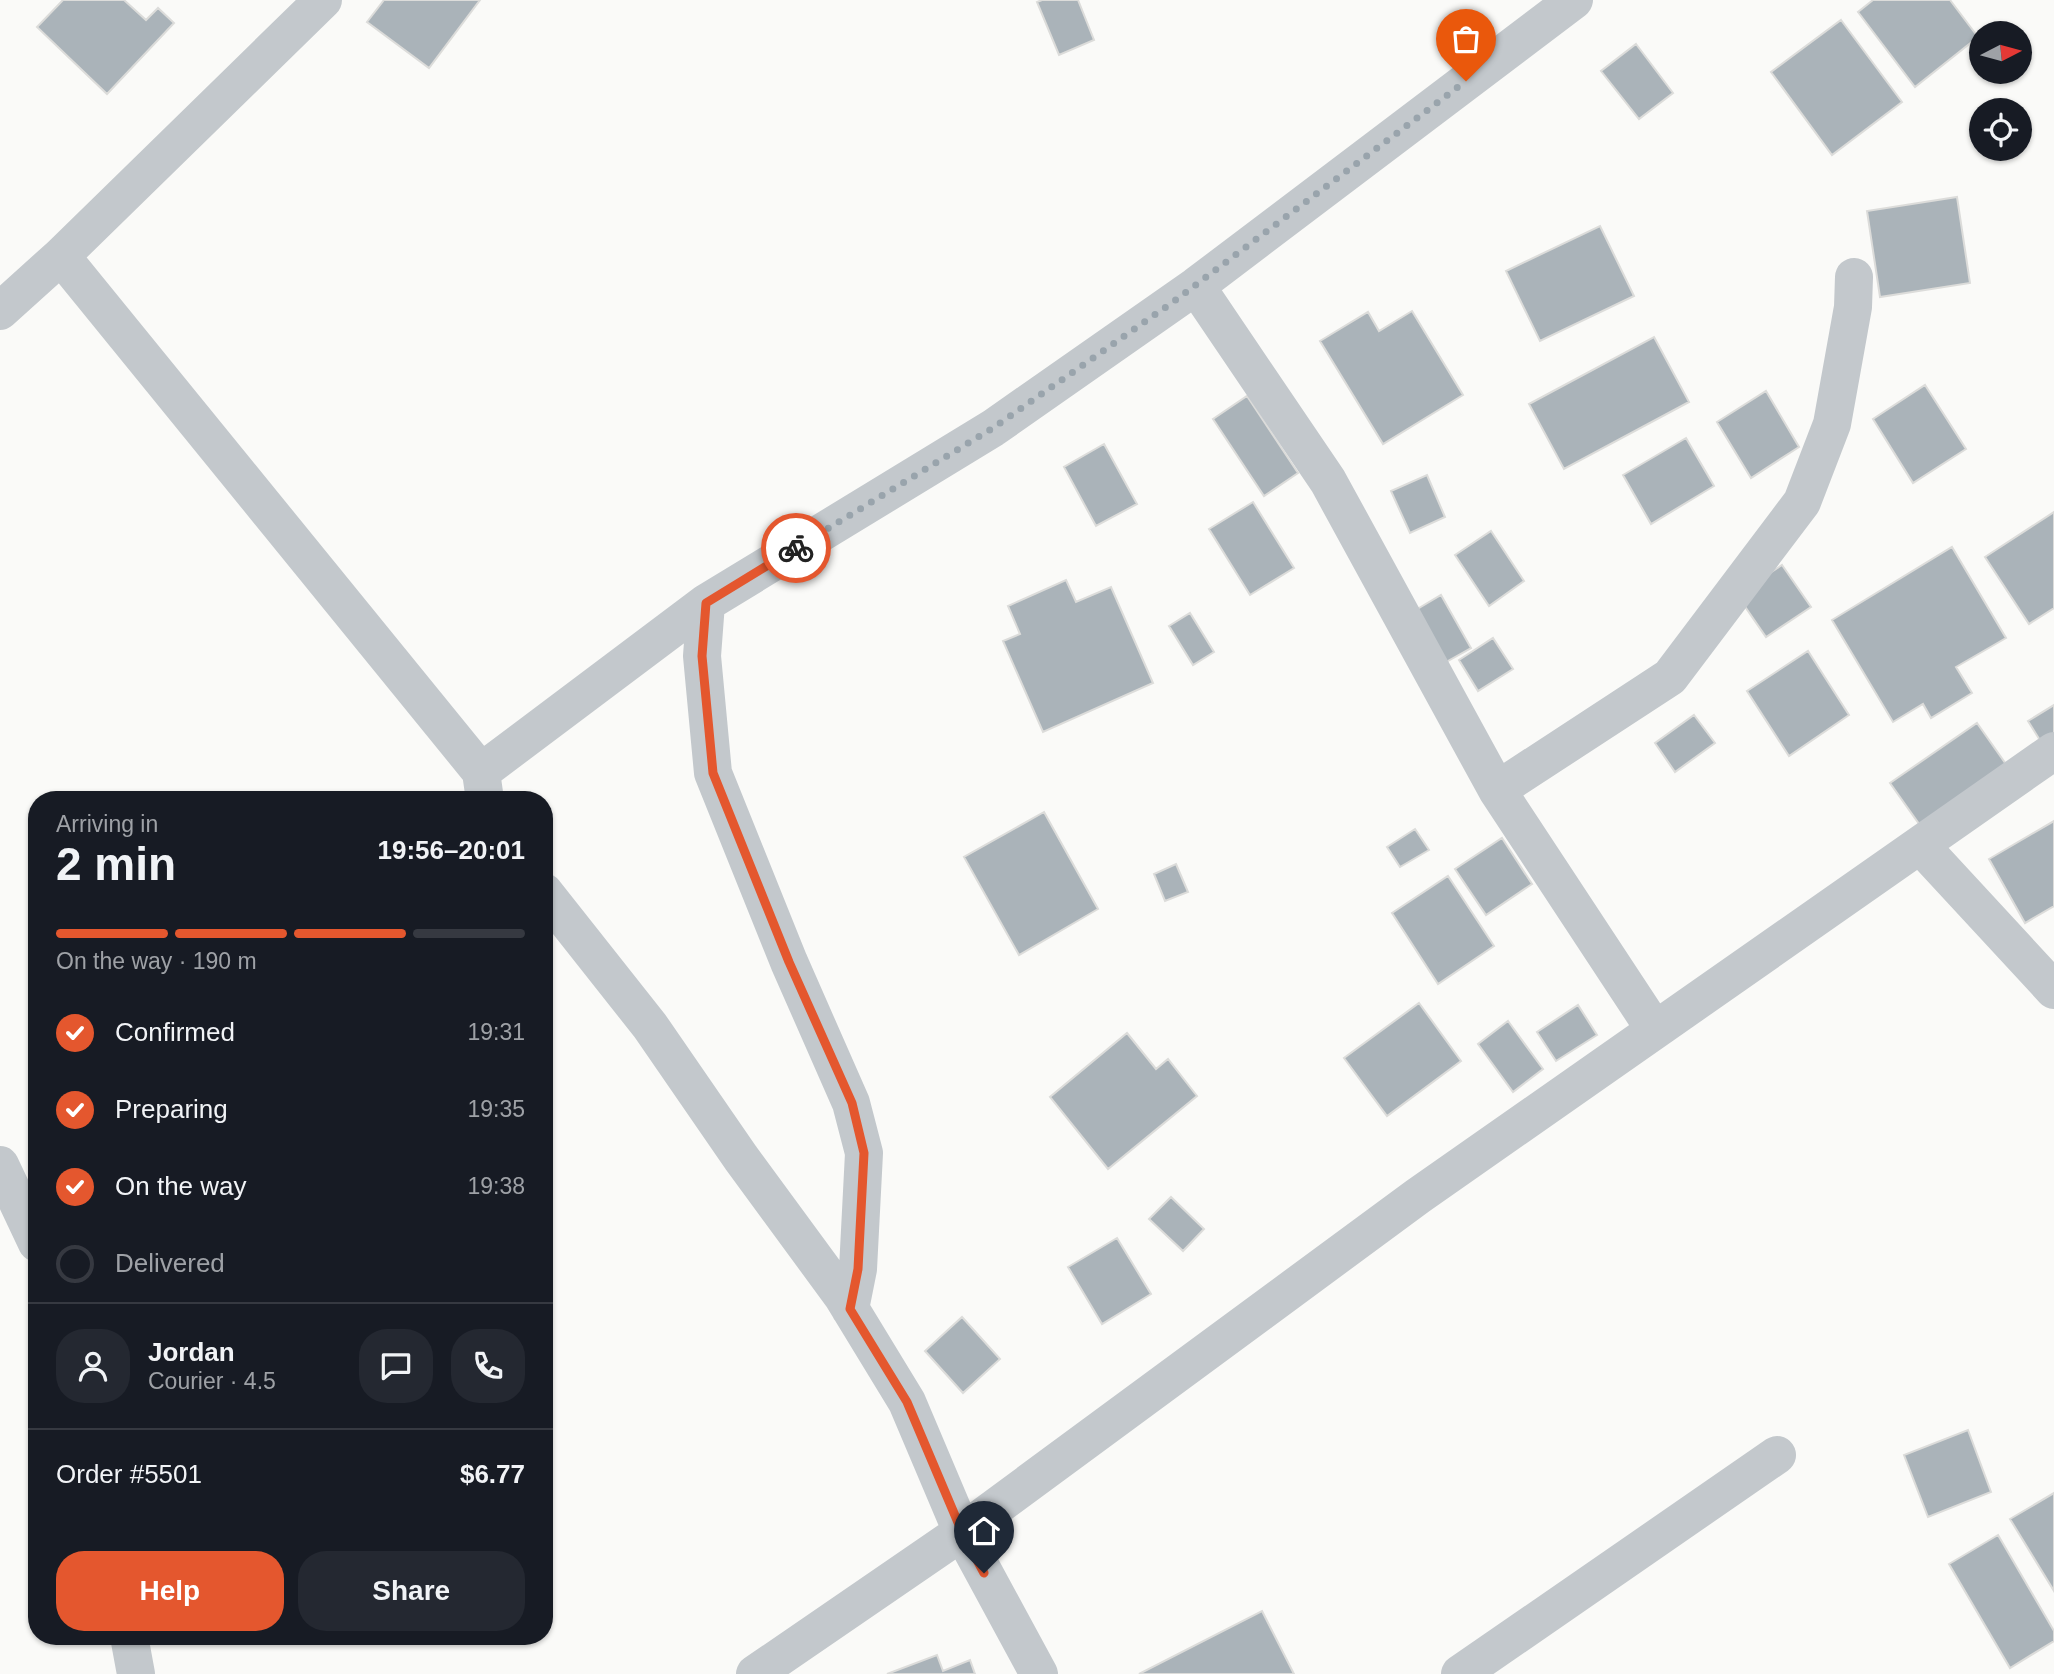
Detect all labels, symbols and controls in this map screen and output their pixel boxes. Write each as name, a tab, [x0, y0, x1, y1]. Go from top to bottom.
pin	[1436, 9, 1496, 81]
icon: bag	[1447, 20, 1485, 58]
north arrow	[1969, 21, 2032, 84]
map controls	[1969, 21, 2032, 161]
button: locate	[1969, 98, 2032, 161]
courier	[761, 513, 831, 583]
icon: bike	[777, 529, 815, 567]
text: Arriving in	[56, 811, 158, 837]
text: 19:56–20:01	[378, 835, 525, 865]
text: 2 min	[56, 838, 176, 890]
text: On the way · 190 m	[56, 948, 257, 974]
icon: check	[56, 1014, 94, 1052]
text: Confirmed	[115, 1017, 235, 1047]
text: 19:31	[467, 1019, 525, 1045]
icon: check	[56, 1091, 94, 1129]
text: Preparing	[115, 1094, 228, 1124]
text: 19:35	[467, 1096, 525, 1122]
icon: check	[56, 1168, 94, 1206]
text: On the way	[115, 1171, 247, 1201]
text: 19:38	[467, 1173, 525, 1199]
text: Delivered	[115, 1248, 225, 1278]
button: person	[56, 1329, 130, 1403]
button: chat	[359, 1329, 433, 1403]
button: phone	[451, 1329, 525, 1403]
text: Jordan	[148, 1337, 235, 1367]
text: Courier · 4.5	[148, 1368, 276, 1394]
text: Order #5501	[56, 1459, 202, 1489]
text: $6.77	[460, 1459, 525, 1489]
pin	[954, 1501, 1014, 1573]
icon: home	[965, 1512, 1003, 1550]
button: Help	[56, 1551, 284, 1631]
button: Share	[298, 1551, 525, 1631]

